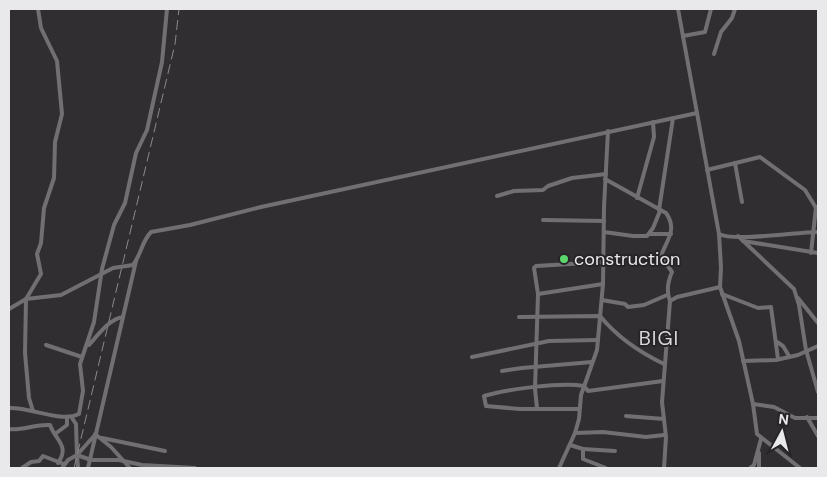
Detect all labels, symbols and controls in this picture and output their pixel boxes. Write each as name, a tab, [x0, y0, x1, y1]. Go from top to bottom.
place label: construction	[574, 247, 680, 271]
marker: construction	[558, 253, 570, 265]
district label: BIGI	[639, 325, 679, 351]
north arrow	[757, 407, 807, 457]
text: N	[777, 410, 790, 429]

